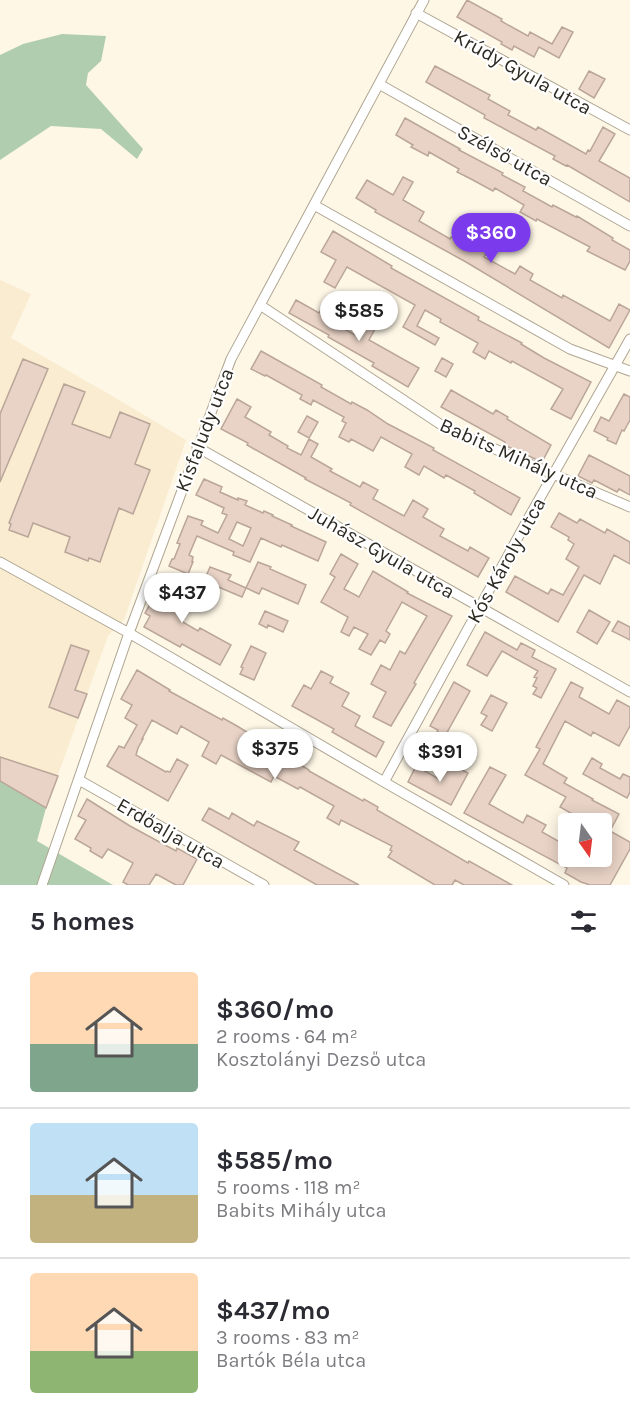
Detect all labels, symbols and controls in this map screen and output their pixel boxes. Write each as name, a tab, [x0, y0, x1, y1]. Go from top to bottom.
street label: Krúdy Gyula utca	[450, 25, 596, 120]
street label: Szélső utca	[453, 120, 556, 191]
pin: $360	[455, 213, 527, 264]
text: $360	[465, 221, 517, 244]
pin: $585	[323, 291, 395, 342]
text: $585	[334, 299, 384, 322]
street label: Kisfaludy utca	[170, 365, 239, 495]
street label: Babits Mihály utca	[436, 413, 601, 504]
street label: Kós Károly utca	[462, 493, 551, 627]
street label: Juhász Gyula utca	[305, 501, 459, 604]
pin: $437	[146, 573, 218, 624]
text: $437	[158, 581, 206, 604]
pin: $375	[239, 729, 311, 780]
pin: $391	[404, 732, 476, 783]
text: $375	[251, 737, 299, 760]
text: $391	[417, 740, 463, 763]
street label: Erdőalja utca	[113, 793, 229, 874]
north arrow	[558, 813, 612, 867]
map controls	[558, 813, 612, 867]
icon: filters	[567, 905, 600, 938]
text: 5 homes	[30, 906, 135, 937]
text: $360/mo	[216, 994, 334, 1025]
icon: home	[78, 996, 150, 1068]
text: 2 rooms · 64 m²	[216, 1025, 358, 1048]
text: Kosztolányi Dezső utca	[216, 1048, 426, 1071]
text: $585/mo	[216, 1145, 333, 1176]
icon: home	[78, 1147, 150, 1219]
text: 5 rooms · 118 m²	[216, 1176, 360, 1199]
text: Babits Mihály utca	[216, 1199, 387, 1222]
text: $437/mo	[216, 1295, 330, 1326]
icon: home	[78, 1297, 150, 1369]
text: 3 rooms · 83 m²	[216, 1326, 360, 1349]
text: Bartók Béla utca	[216, 1349, 366, 1372]

